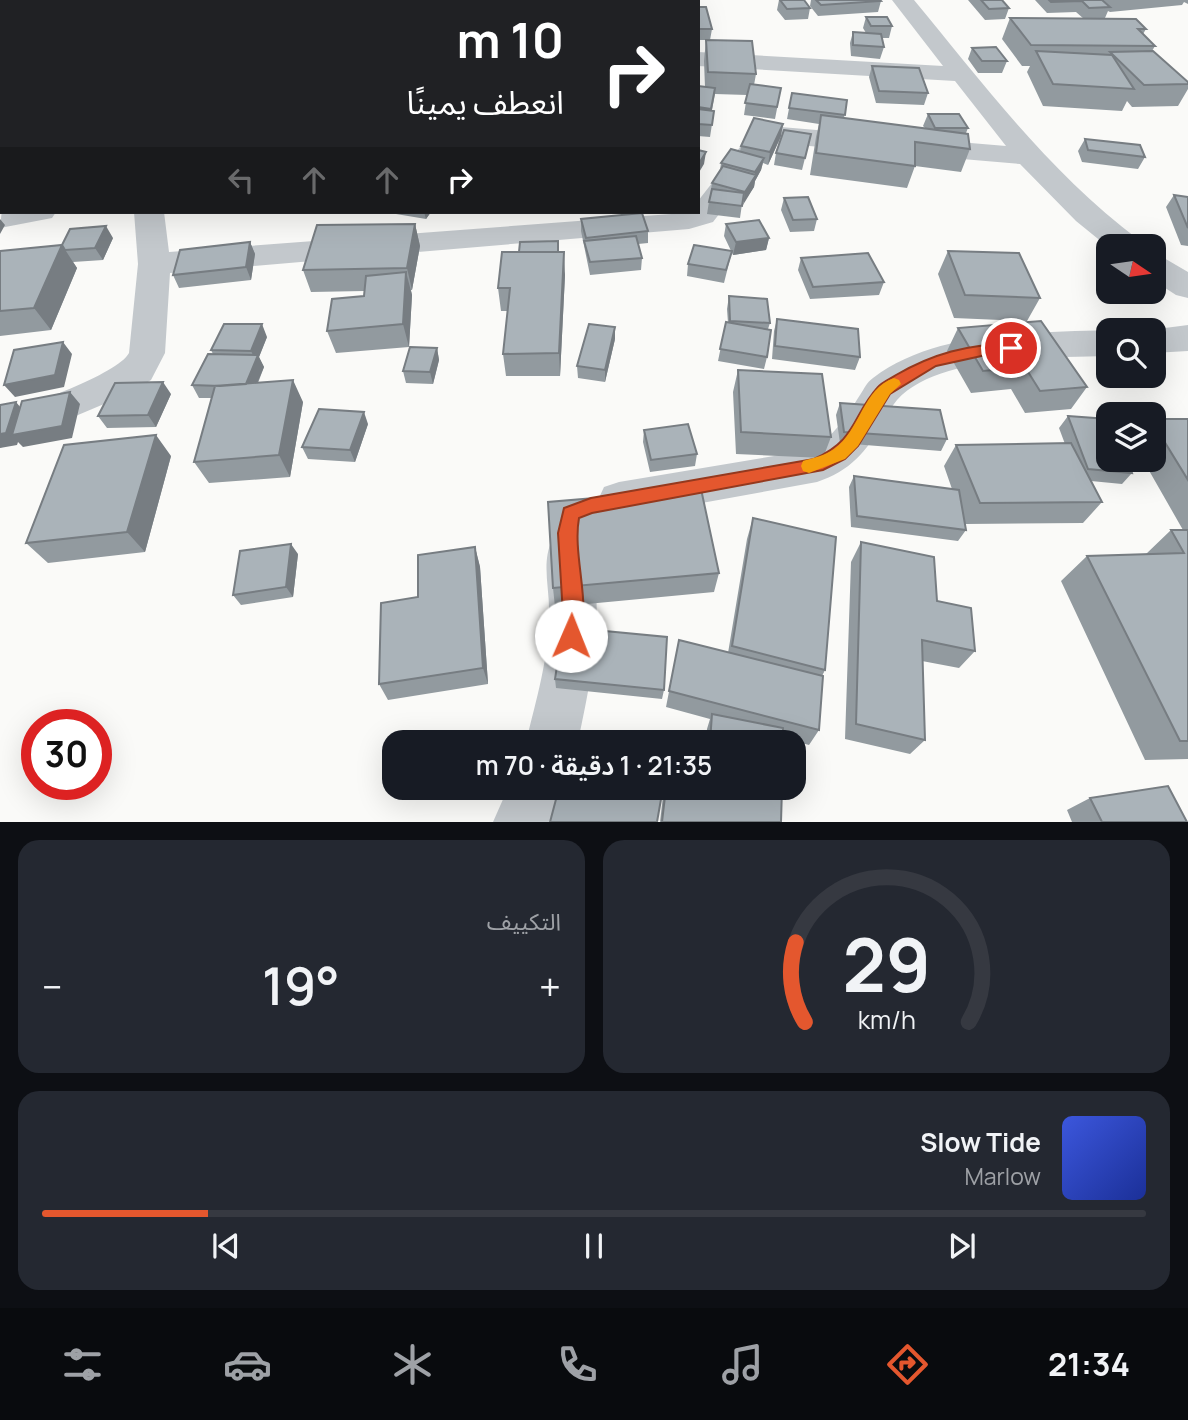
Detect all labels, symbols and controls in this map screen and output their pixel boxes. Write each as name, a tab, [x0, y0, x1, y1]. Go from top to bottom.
text: 10 m	[456, 6, 564, 73]
icon: right	[588, 28, 679, 119]
text: انعطف يمينًا	[407, 80, 564, 124]
icon: left	[222, 161, 260, 199]
icon: ahead	[295, 161, 333, 199]
icon: ahead	[368, 161, 406, 199]
icon: right	[441, 161, 479, 199]
north arrow	[1096, 234, 1166, 304]
map controls	[1096, 234, 1166, 472]
pin	[981, 318, 1041, 378]
button: search	[1096, 318, 1166, 388]
icon: arrive	[992, 329, 1030, 367]
button: layers	[1096, 402, 1166, 472]
position arrow	[534, 599, 608, 673]
speed limit sign: 30	[21, 709, 112, 800]
text: 21:35 · 1 دقيقة · 70 m	[476, 747, 712, 783]
text: التكييف	[487, 905, 561, 937]
text: 29	[842, 915, 931, 1015]
text: 19°	[262, 950, 340, 1021]
text: −	[42, 960, 63, 1012]
text: +	[539, 960, 561, 1012]
text: km/h	[857, 1002, 916, 1037]
text: Slow Tide	[920, 1124, 1041, 1160]
text: Marlow	[964, 1160, 1041, 1192]
icon: previous	[207, 1227, 245, 1265]
icon: pause	[575, 1227, 613, 1265]
icon: next	[943, 1227, 981, 1265]
icon: filters	[58, 1340, 107, 1389]
icon: car	[223, 1340, 272, 1389]
icon: climate	[388, 1340, 437, 1389]
icon: phone	[553, 1340, 602, 1389]
icon: music	[718, 1340, 767, 1389]
icon: directions	[883, 1340, 932, 1389]
text: 21:34	[1048, 1342, 1130, 1386]

